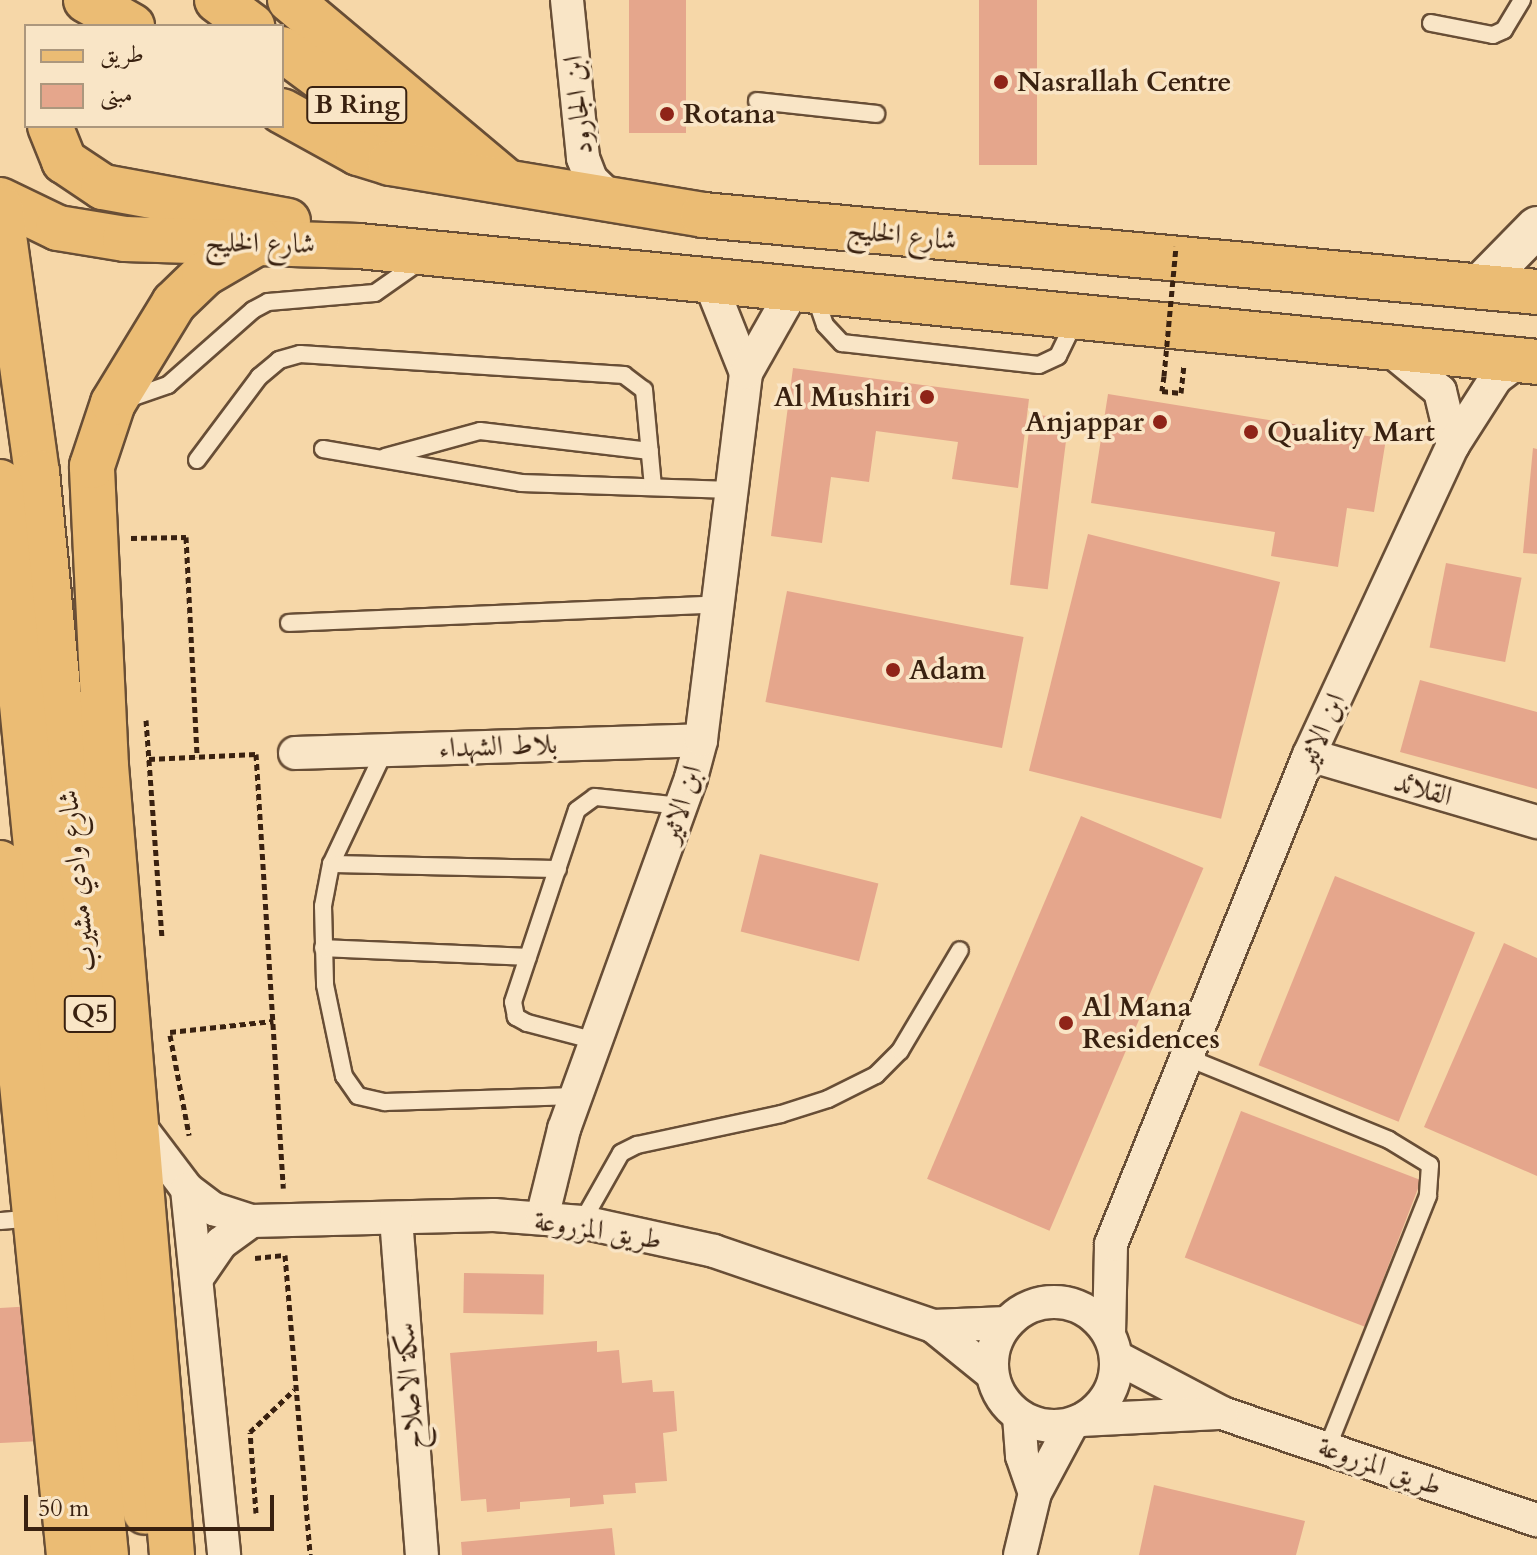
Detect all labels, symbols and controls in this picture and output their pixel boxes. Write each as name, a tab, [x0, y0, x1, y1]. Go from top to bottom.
legend	[24, 24, 284, 128]
text: طريق	[100, 38, 144, 71]
street label: ابن الجارود	[556, 54, 600, 156]
place label: Nasrallah Centre	[1017, 65, 1231, 99]
marker: Nasrallah Centre	[992, 73, 1010, 91]
text: مبنى	[100, 78, 133, 111]
road number: B Ring	[305, 83, 409, 127]
place label: Rotana	[683, 97, 776, 131]
marker: Rotana	[658, 105, 676, 123]
street label: شارع الخليج	[845, 213, 959, 257]
street label: شارع الخليج	[205, 225, 315, 261]
place label: Al Mushiri	[774, 380, 911, 414]
marker: Al Mushiri	[918, 388, 936, 406]
place label: Anjappar	[1025, 405, 1144, 439]
marker: Anjappar	[1151, 413, 1169, 431]
place label: Quality Mart	[1267, 415, 1435, 449]
marker: Quality Mart	[1242, 423, 1260, 441]
place label: Adam	[909, 653, 986, 687]
marker: Adam	[884, 661, 902, 679]
street label: ابن الاثير	[1290, 688, 1352, 774]
street label: بلاط الشهداء	[438, 727, 558, 765]
street label: ابن الاثير	[653, 761, 709, 847]
street label: القلائد	[1390, 765, 1456, 813]
street label: شارع وادي مشيرب	[51, 788, 103, 974]
place label: Al Mana Residences	[1082, 990, 1220, 1056]
road number: Q5	[62, 992, 118, 1036]
marker: Al Mana Residences	[1057, 1014, 1075, 1032]
street label: طريق المزروعة	[532, 1203, 664, 1257]
street label: سكة الاصلاح	[388, 1321, 430, 1451]
street label: طريق المزروعة	[1314, 1429, 1446, 1503]
scale bar	[28, 1479, 278, 1529]
text: 50 m	[38, 1492, 89, 1525]

